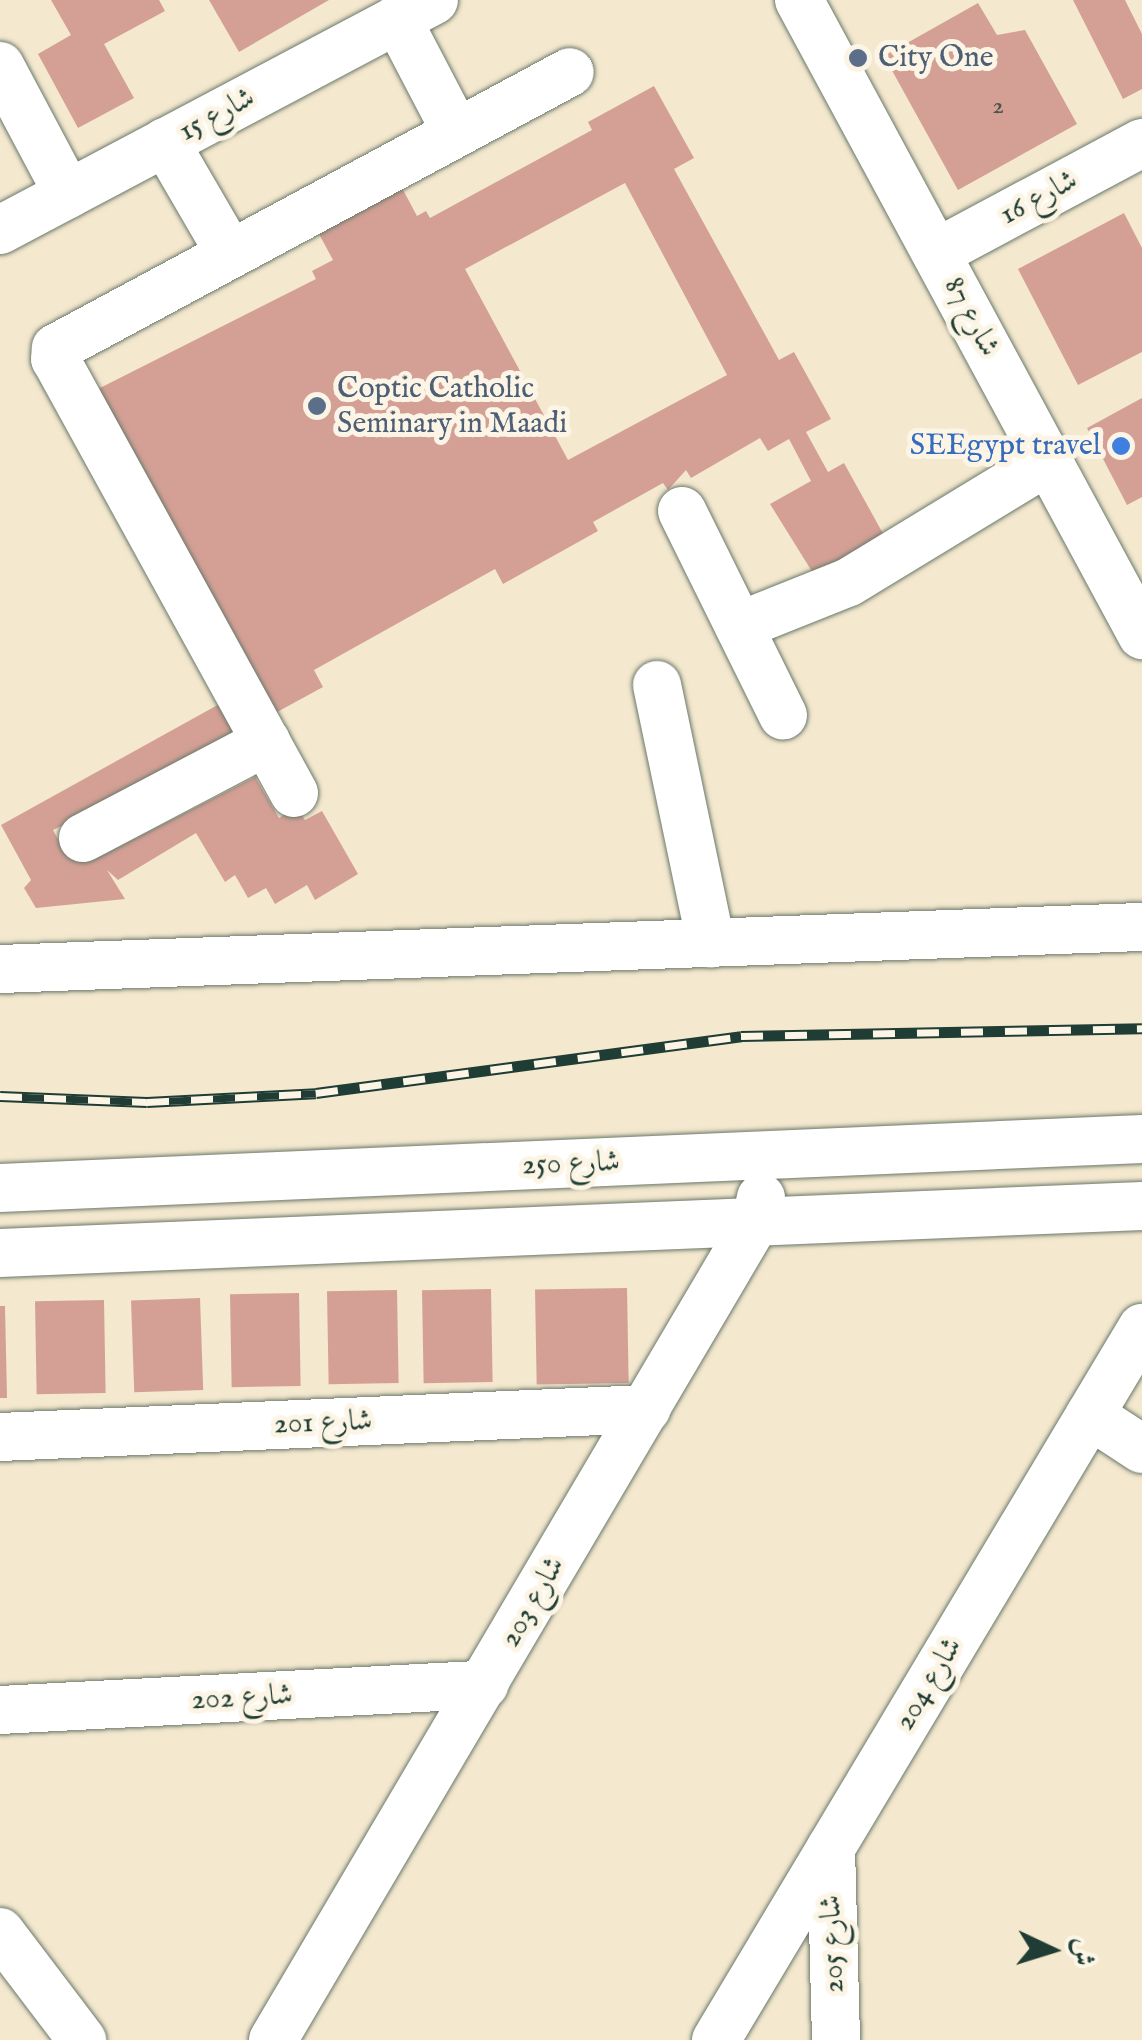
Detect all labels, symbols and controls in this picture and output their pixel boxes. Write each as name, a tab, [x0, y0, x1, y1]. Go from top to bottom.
place label: City One	[878, 40, 993, 76]
marker: City One	[847, 47, 869, 69]
street label: شارع 15	[173, 80, 261, 150]
house number: 2	[992, 91, 1004, 121]
street label: شارع 16	[994, 163, 1084, 233]
street label: شارع 87	[935, 271, 1007, 363]
place label: Coptic Catholic Seminary in Maadi	[337, 371, 567, 442]
marker: Coptic Catholic Seminary in Maadi	[306, 395, 328, 417]
place label: SEEgypt travel	[910, 428, 1101, 464]
marker: SEEgypt travel	[1110, 435, 1132, 457]
street label: شارع 250	[521, 1144, 621, 1184]
street label: شارع 201	[273, 1403, 373, 1443]
street label: شارع 203	[493, 1550, 573, 1654]
street label: شارع 204	[887, 1631, 971, 1737]
street label: شارع 202	[190, 1677, 294, 1719]
street label: شارع 205	[813, 1894, 853, 1994]
north arrow	[1002, 1900, 1102, 2000]
text: ش	[1064, 1937, 1101, 1967]

